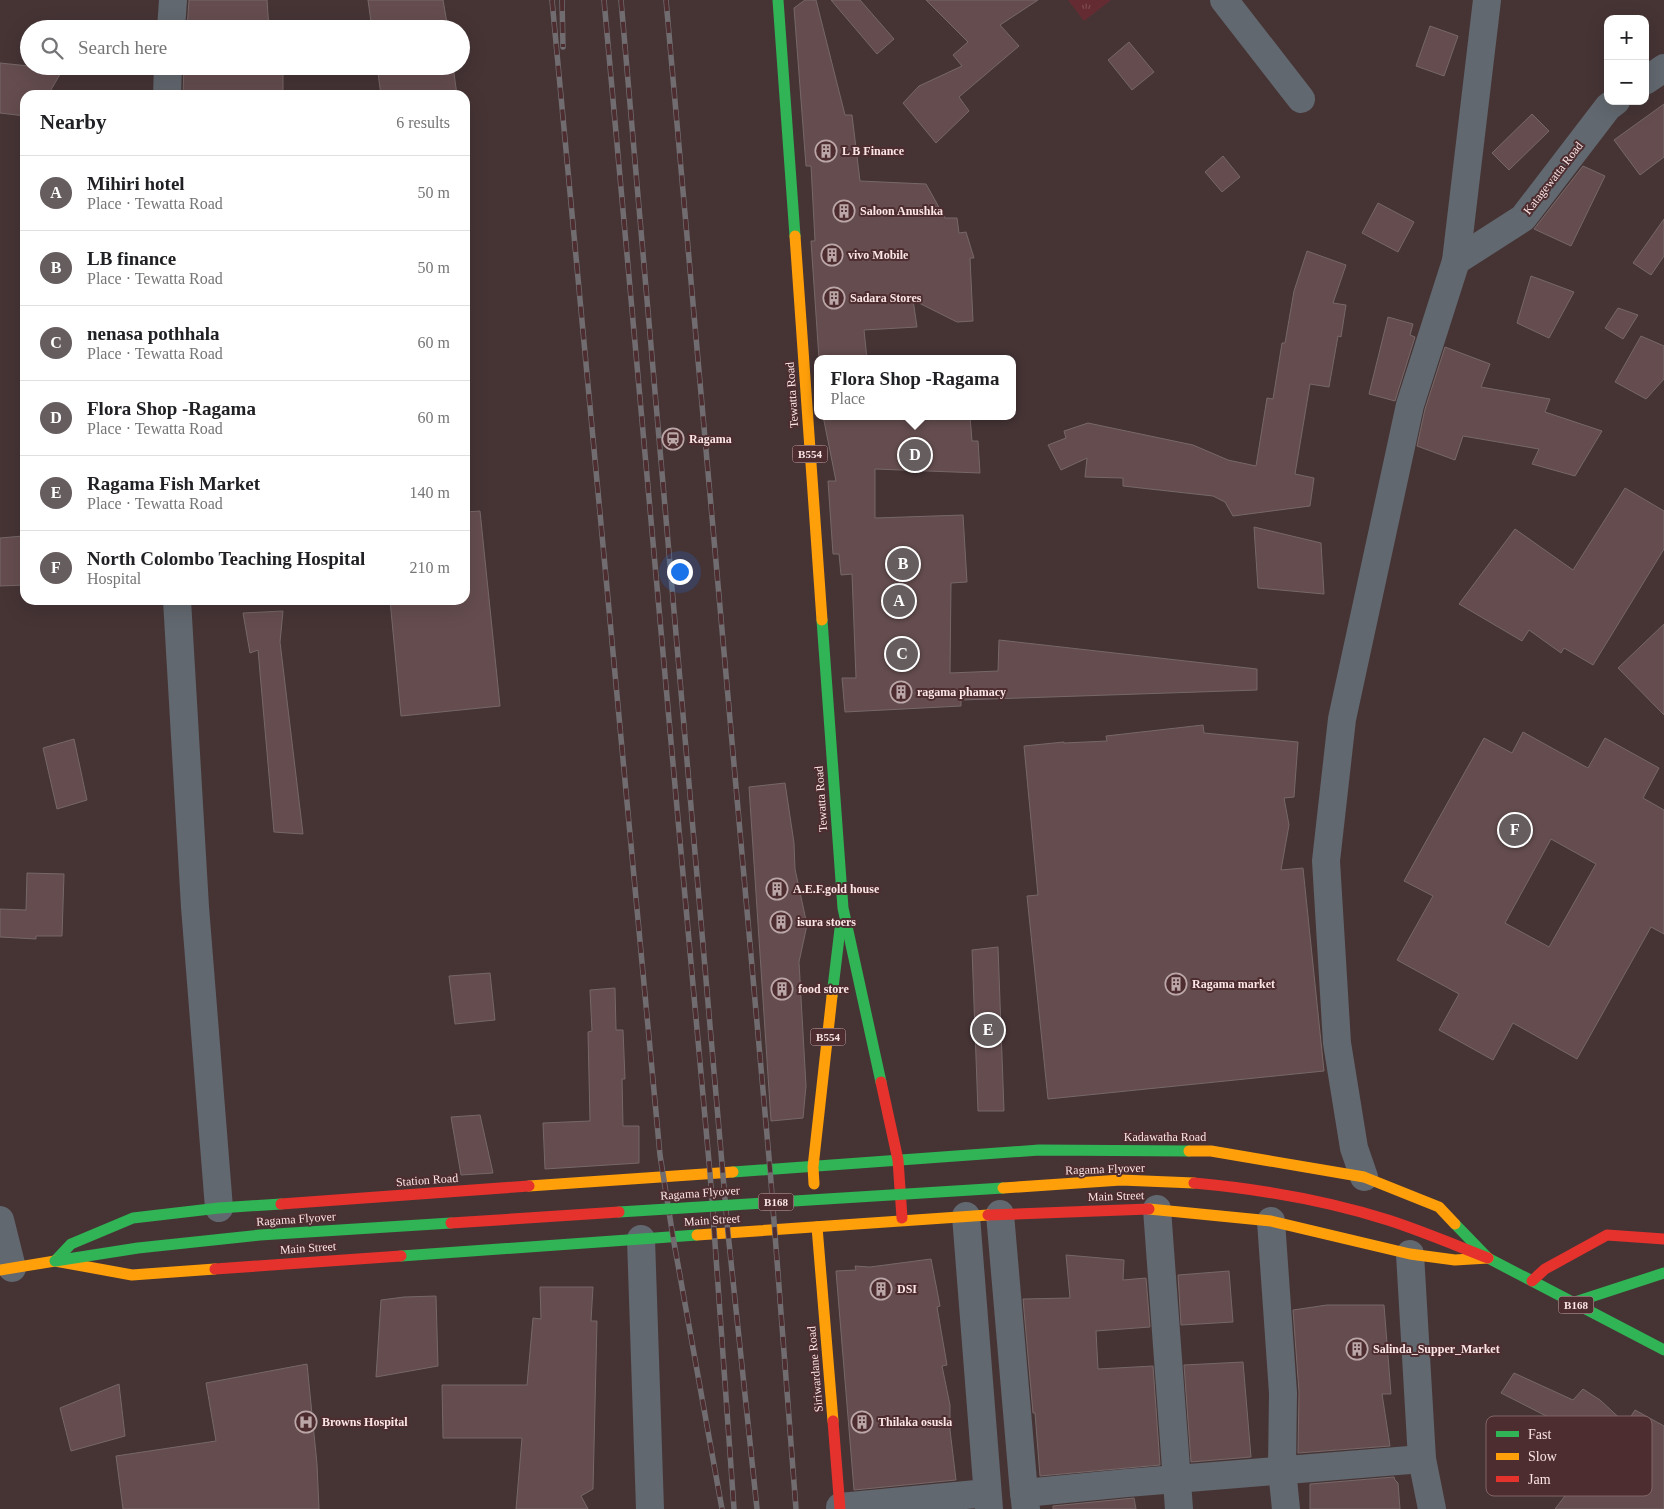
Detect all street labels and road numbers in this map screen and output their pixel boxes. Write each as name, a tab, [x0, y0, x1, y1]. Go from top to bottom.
street label: Katagewatta Road	[1520, 139, 1586, 217]
street label: Tewatta Road	[783, 362, 801, 428]
road number: B554	[792, 446, 828, 462]
street label: Tewatta Road	[812, 766, 830, 832]
road number: B554	[810, 1028, 846, 1046]
street label: Kadawatha Road	[1124, 1130, 1206, 1144]
street label: Ragama Flyover	[1065, 1161, 1145, 1177]
street label: Station Road	[395, 1171, 459, 1189]
street label: Ragama Flyover	[660, 1183, 740, 1203]
street label: Main Street	[1088, 1188, 1145, 1204]
road number: B168	[758, 1194, 794, 1210]
street label: Ragama Flyover	[256, 1209, 336, 1229]
street label: Main Street	[683, 1211, 741, 1229]
street label: Main Street	[279, 1239, 337, 1257]
road number: B168	[1558, 1296, 1594, 1314]
street label: Siriwardane Road	[804, 1325, 826, 1413]

